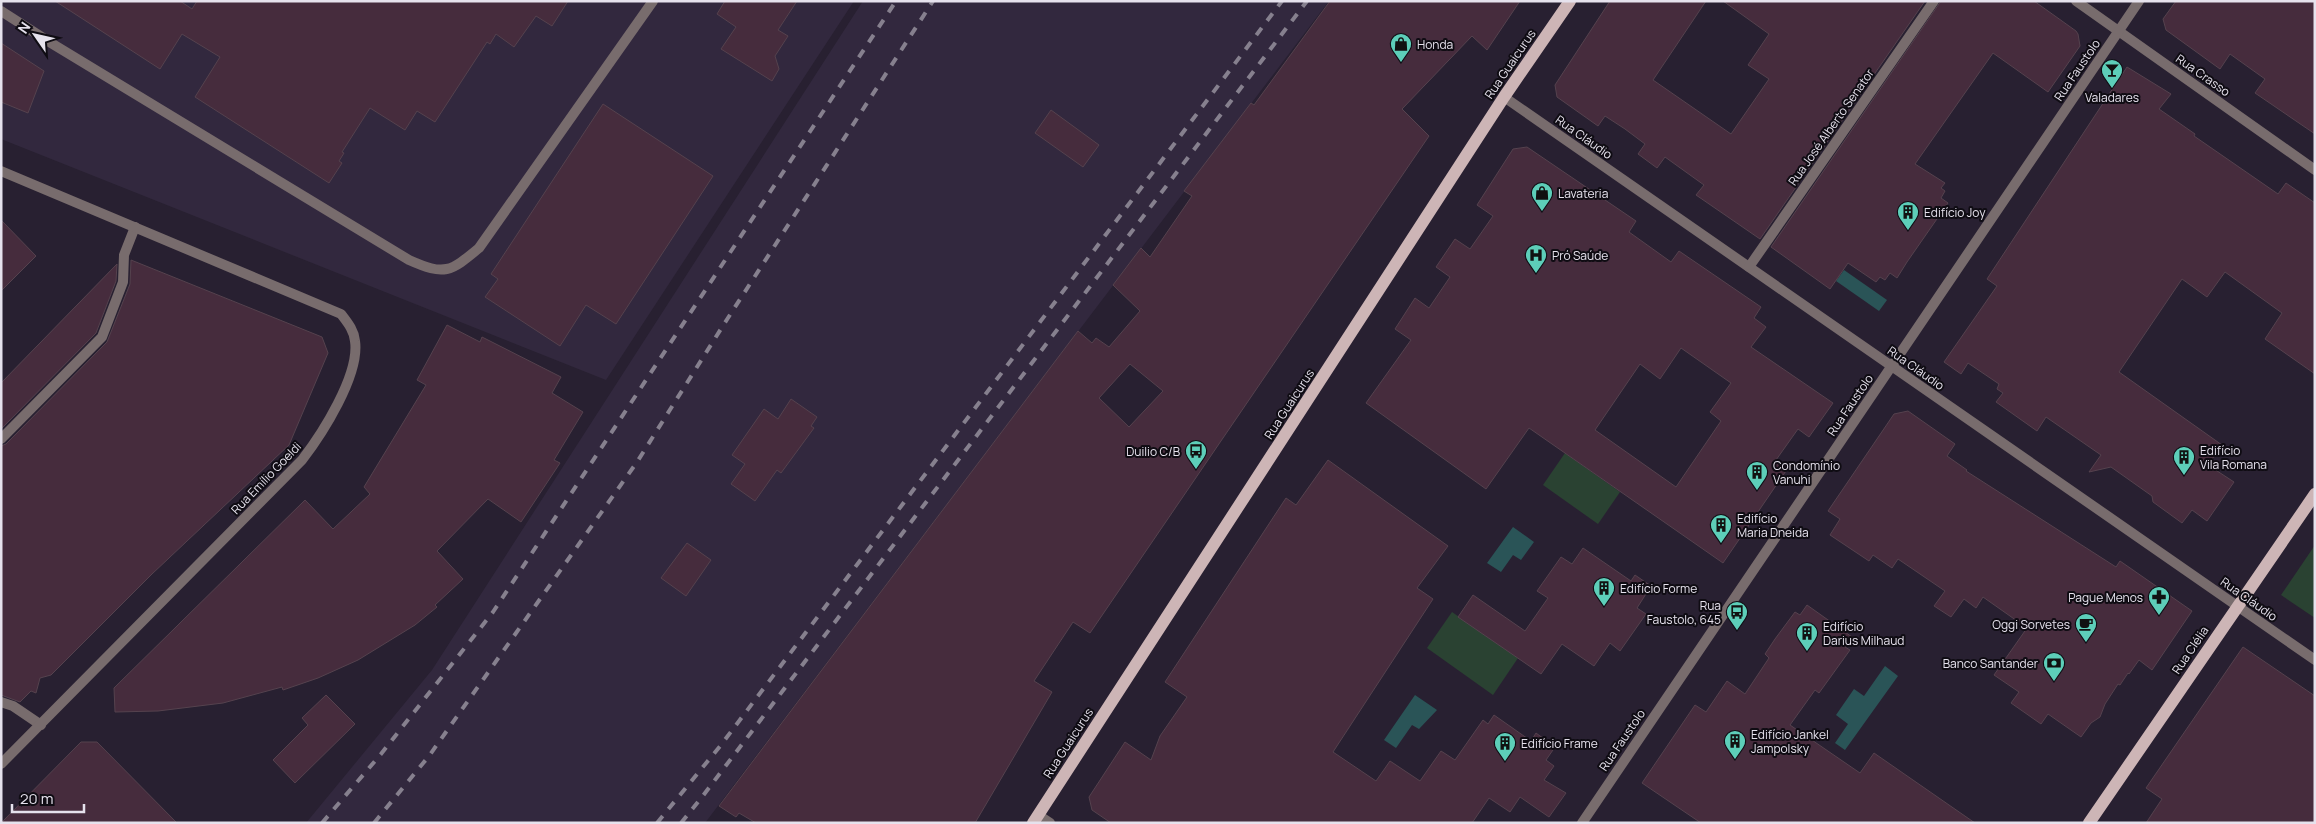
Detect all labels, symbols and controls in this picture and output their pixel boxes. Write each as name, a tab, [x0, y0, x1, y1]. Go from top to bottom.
north arrow	[10, 10, 60, 60]
text: N	[13, 18, 34, 37]
street label: Rua Guaicurus	[1480, 26, 1540, 102]
shop icon: Honda	[1389, 32, 1413, 63]
place label: Honda	[1417, 36, 1453, 53]
street label: Rua Faustolo	[2050, 36, 2104, 104]
street label: Rua Crasso	[2172, 50, 2234, 100]
bar icon: Valadares	[2100, 58, 2124, 89]
street label: Rua José Alberto Senator	[1784, 65, 1878, 189]
place label: Valadares	[2085, 89, 2139, 106]
street label: Rua Cláudio	[1552, 111, 1616, 163]
shop icon: Lavateria	[1530, 181, 1554, 212]
place label: Lavateria	[1558, 185, 1608, 202]
building icon: Edifício Joy	[1896, 200, 1920, 231]
place label: Edifício Joy	[1924, 204, 1986, 221]
hospital icon: Pró Saúde	[1524, 243, 1548, 274]
place label: Pró Saúde	[1552, 247, 1608, 264]
street label: Rua Cláudio	[1884, 342, 1948, 394]
street label: Rua Guaicurus	[1260, 366, 1318, 442]
street label: Rua Faustolo	[1823, 371, 1877, 439]
street label: Rua Emílio Goeldi	[227, 438, 305, 518]
bus stop icon: Duilio C/B	[1184, 439, 1208, 470]
place label: Edifício Vila Romana	[2200, 442, 2267, 473]
place label: Duilio C/B	[1126, 443, 1180, 460]
building icon: Edifício Vila Romana	[2172, 445, 2196, 476]
place label: Condomínio Vanuhi	[1773, 457, 1840, 488]
building icon: Condomínio Vanuhi	[1745, 460, 1769, 491]
place label: Edifício Maria Dneida	[1737, 510, 1809, 541]
building icon: Edifício Maria Dneida	[1709, 513, 1733, 544]
street label: Rua Cláudio	[2217, 573, 2281, 625]
building icon: Edifício Forme	[1592, 576, 1616, 607]
place label: Edifício Forme	[1620, 580, 1697, 597]
pharmacy icon: Pague Menos	[2147, 585, 2171, 616]
place label: Pague Menos	[2068, 589, 2143, 606]
place label: Rua Faustolo, 645	[1647, 597, 1721, 628]
bus stop icon: Rua Faustolo, 645	[1725, 600, 1749, 631]
cafe icon: Oggi Sorvetes	[2074, 612, 2098, 643]
place label: Oggi Sorvetes	[1992, 616, 2070, 633]
place label: Edifício Darius Milhaud	[1823, 618, 1904, 649]
building icon: Edifício Darius Milhaud	[1795, 621, 1819, 652]
street label: Rua Clélia	[2168, 623, 2212, 677]
bank icon: Banco Santander	[2042, 651, 2066, 682]
place label: Banco Santander	[1943, 655, 2039, 672]
street label: Rua Guaicurus	[1039, 705, 1097, 781]
street label: Rua Faustolo	[1595, 706, 1649, 774]
place label: Edifício Jankel Jampolsky	[1751, 726, 1829, 757]
building icon: Edifício Jankel Jampolsky	[1723, 729, 1747, 760]
building icon: Edifício Frame	[1493, 731, 1517, 762]
place label: Edifício Frame	[1521, 735, 1598, 752]
scale bar	[12, 782, 85, 814]
text: 20 m	[20, 788, 53, 809]

